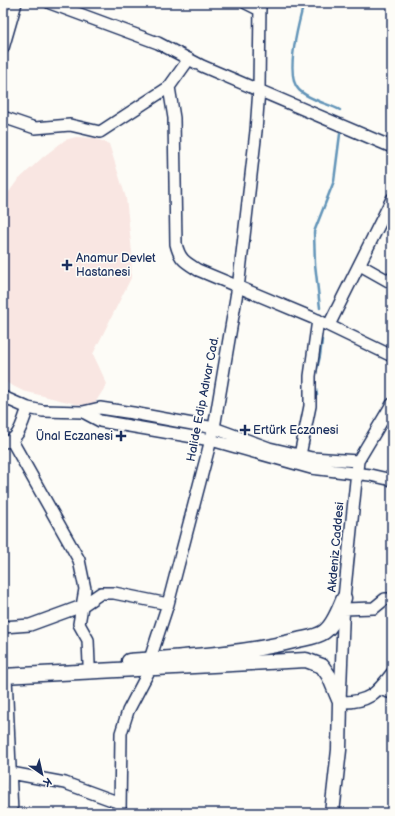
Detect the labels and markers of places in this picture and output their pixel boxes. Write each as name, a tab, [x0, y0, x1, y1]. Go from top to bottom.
place label: Anamur Devlet Hastanesi	[76, 251, 156, 280]
marker: Anamur Devlet Hastanesi	[61, 259, 73, 271]
place label: Ertürk Eczanesi	[253, 423, 339, 438]
marker: Ertürk Eczanesi	[240, 425, 250, 435]
place label: Ünal Eczanesi	[36, 428, 113, 444]
marker: Ünal Eczanesi	[116, 431, 126, 441]

